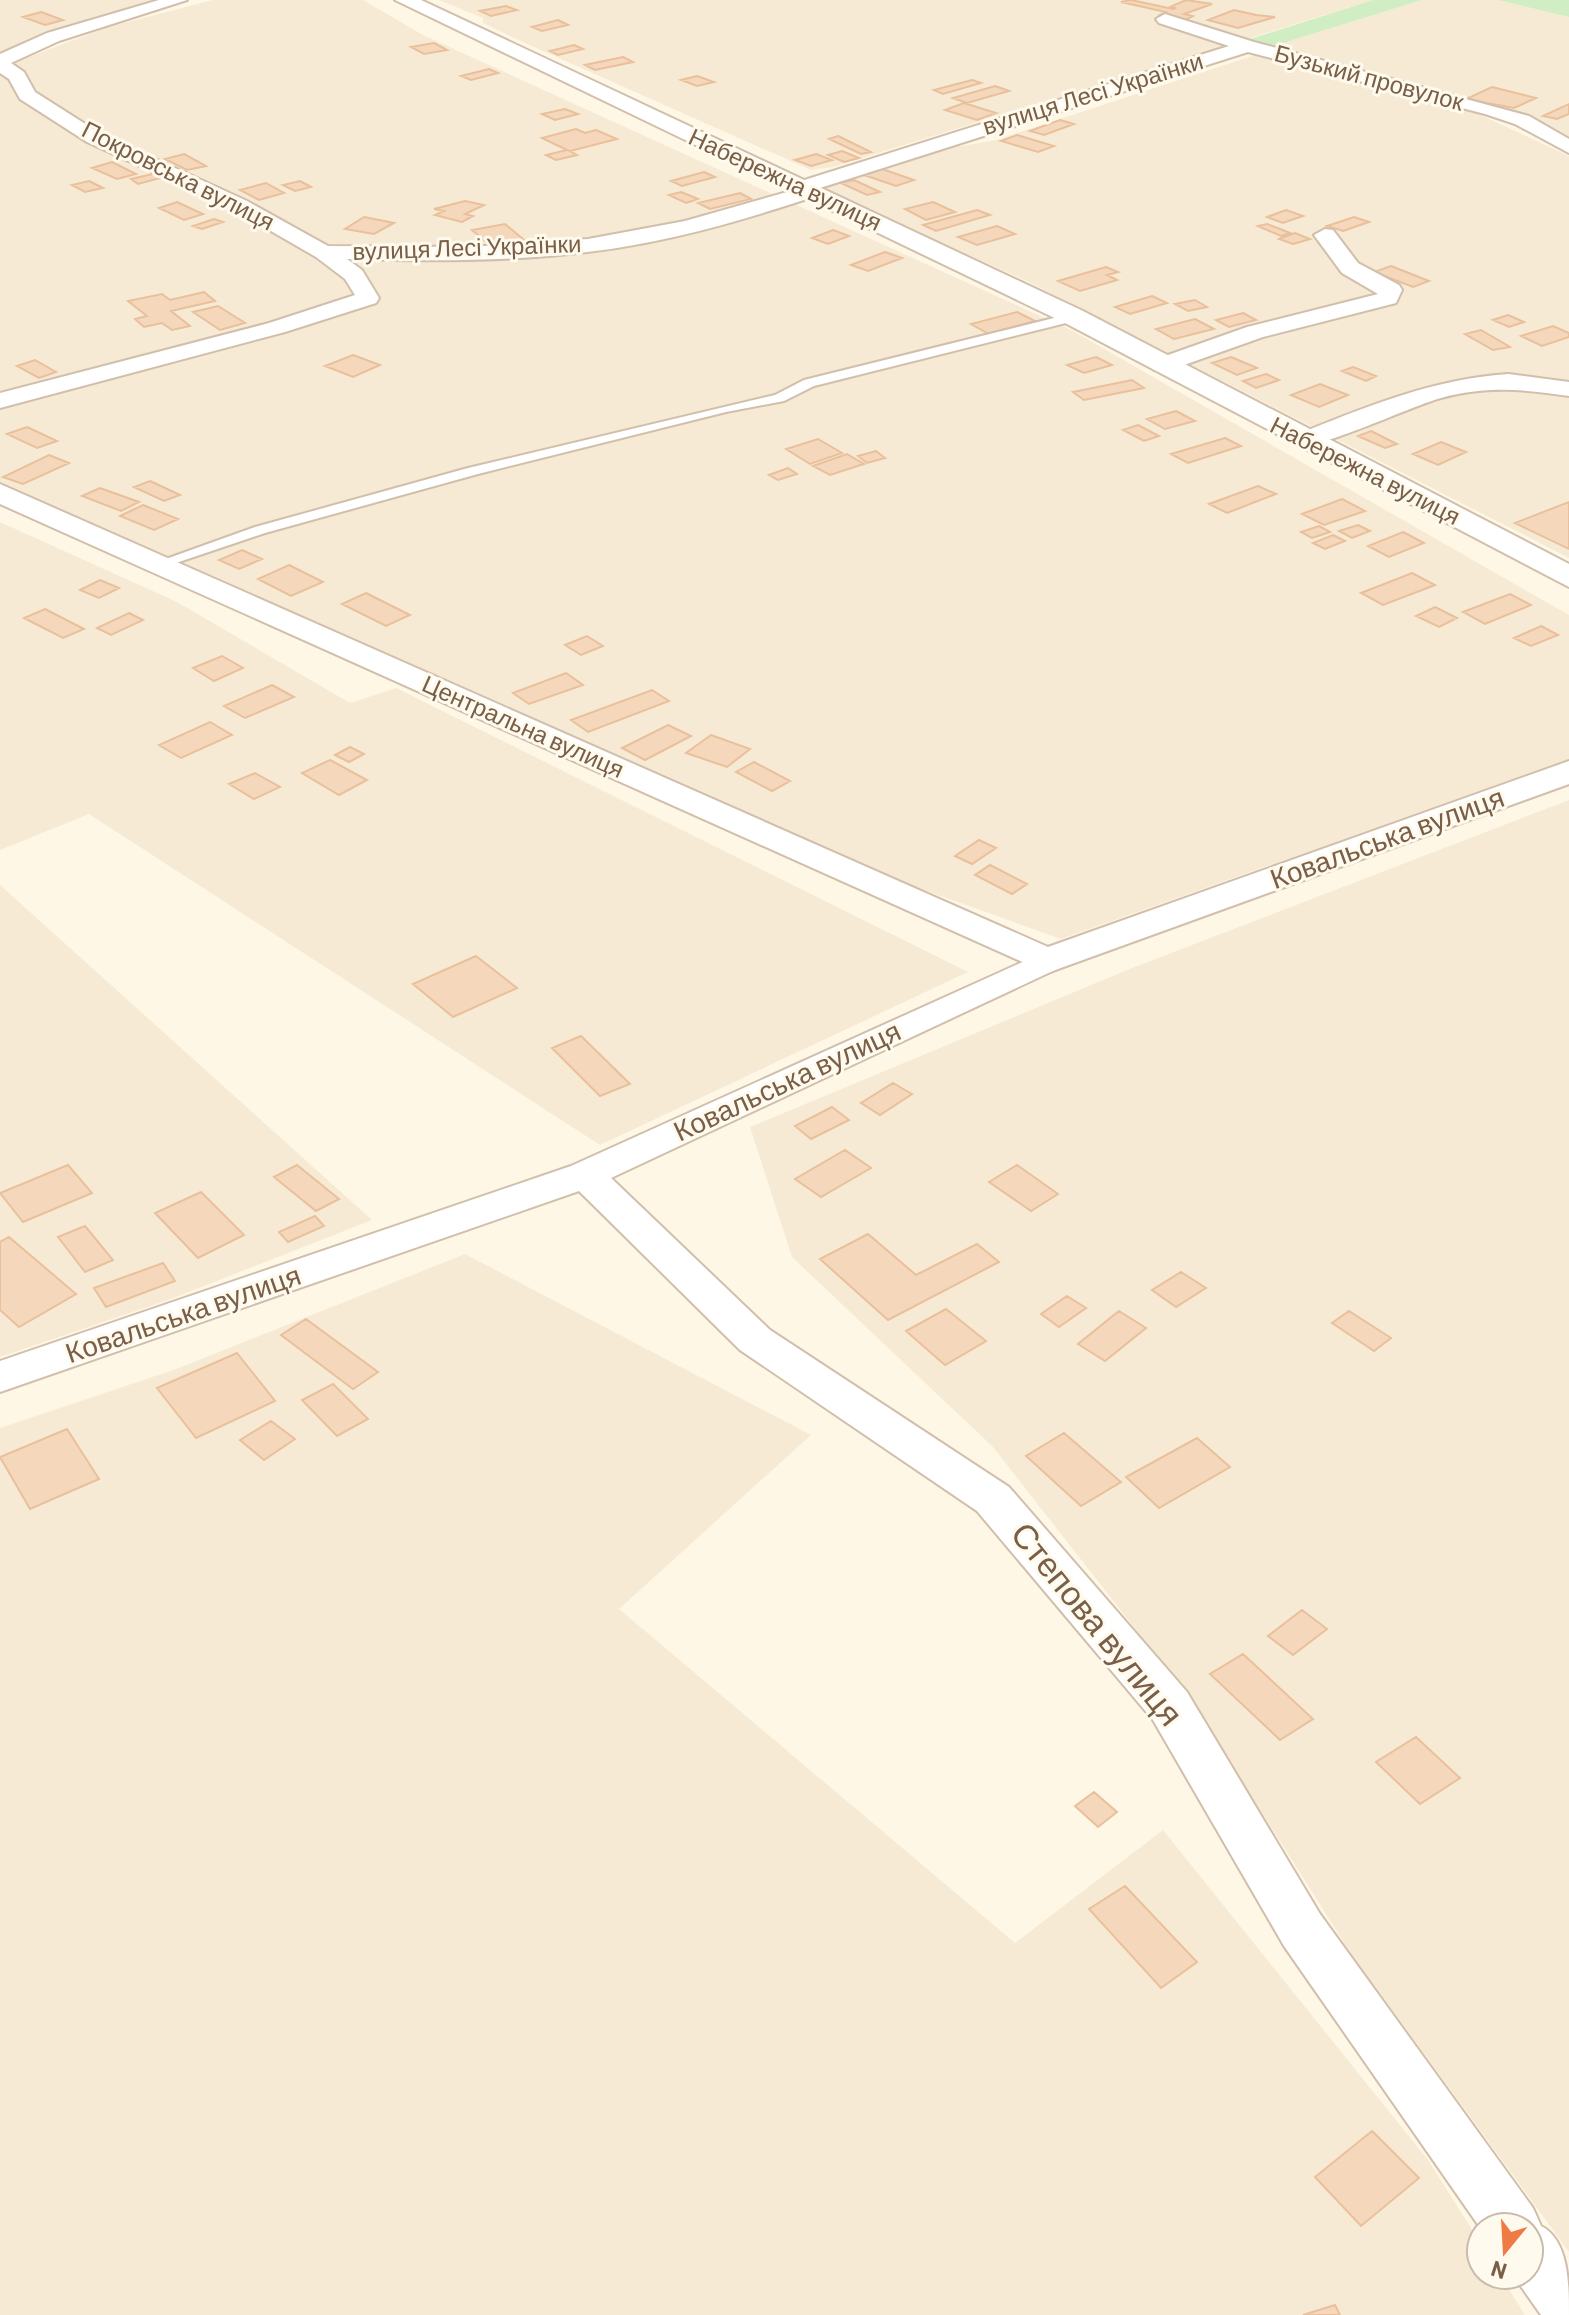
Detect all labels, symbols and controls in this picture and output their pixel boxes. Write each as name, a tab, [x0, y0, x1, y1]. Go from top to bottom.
street label: Бузький провулок	[1272, 37, 1467, 116]
street label: вулиця Лесі Українки	[979, 45, 1206, 140]
street label: Покровська вулиця	[78, 114, 280, 236]
street label: Набережна вулиця	[685, 121, 887, 236]
street label: вулиця Лесі Українки	[352, 228, 582, 265]
street label: Набережна вулиця	[1266, 409, 1465, 530]
street label: Центральна вулиця	[418, 668, 629, 783]
street label: Ковальська вулиця	[1265, 779, 1508, 895]
street label: Ковальська вулиця	[668, 1013, 905, 1148]
street label: Ковальська вулиця	[61, 1257, 305, 1369]
street label: Степова вулиця	[1004, 1513, 1193, 1733]
north arrow	[1465, 2211, 1545, 2291]
text: N	[1488, 2256, 1509, 2286]

